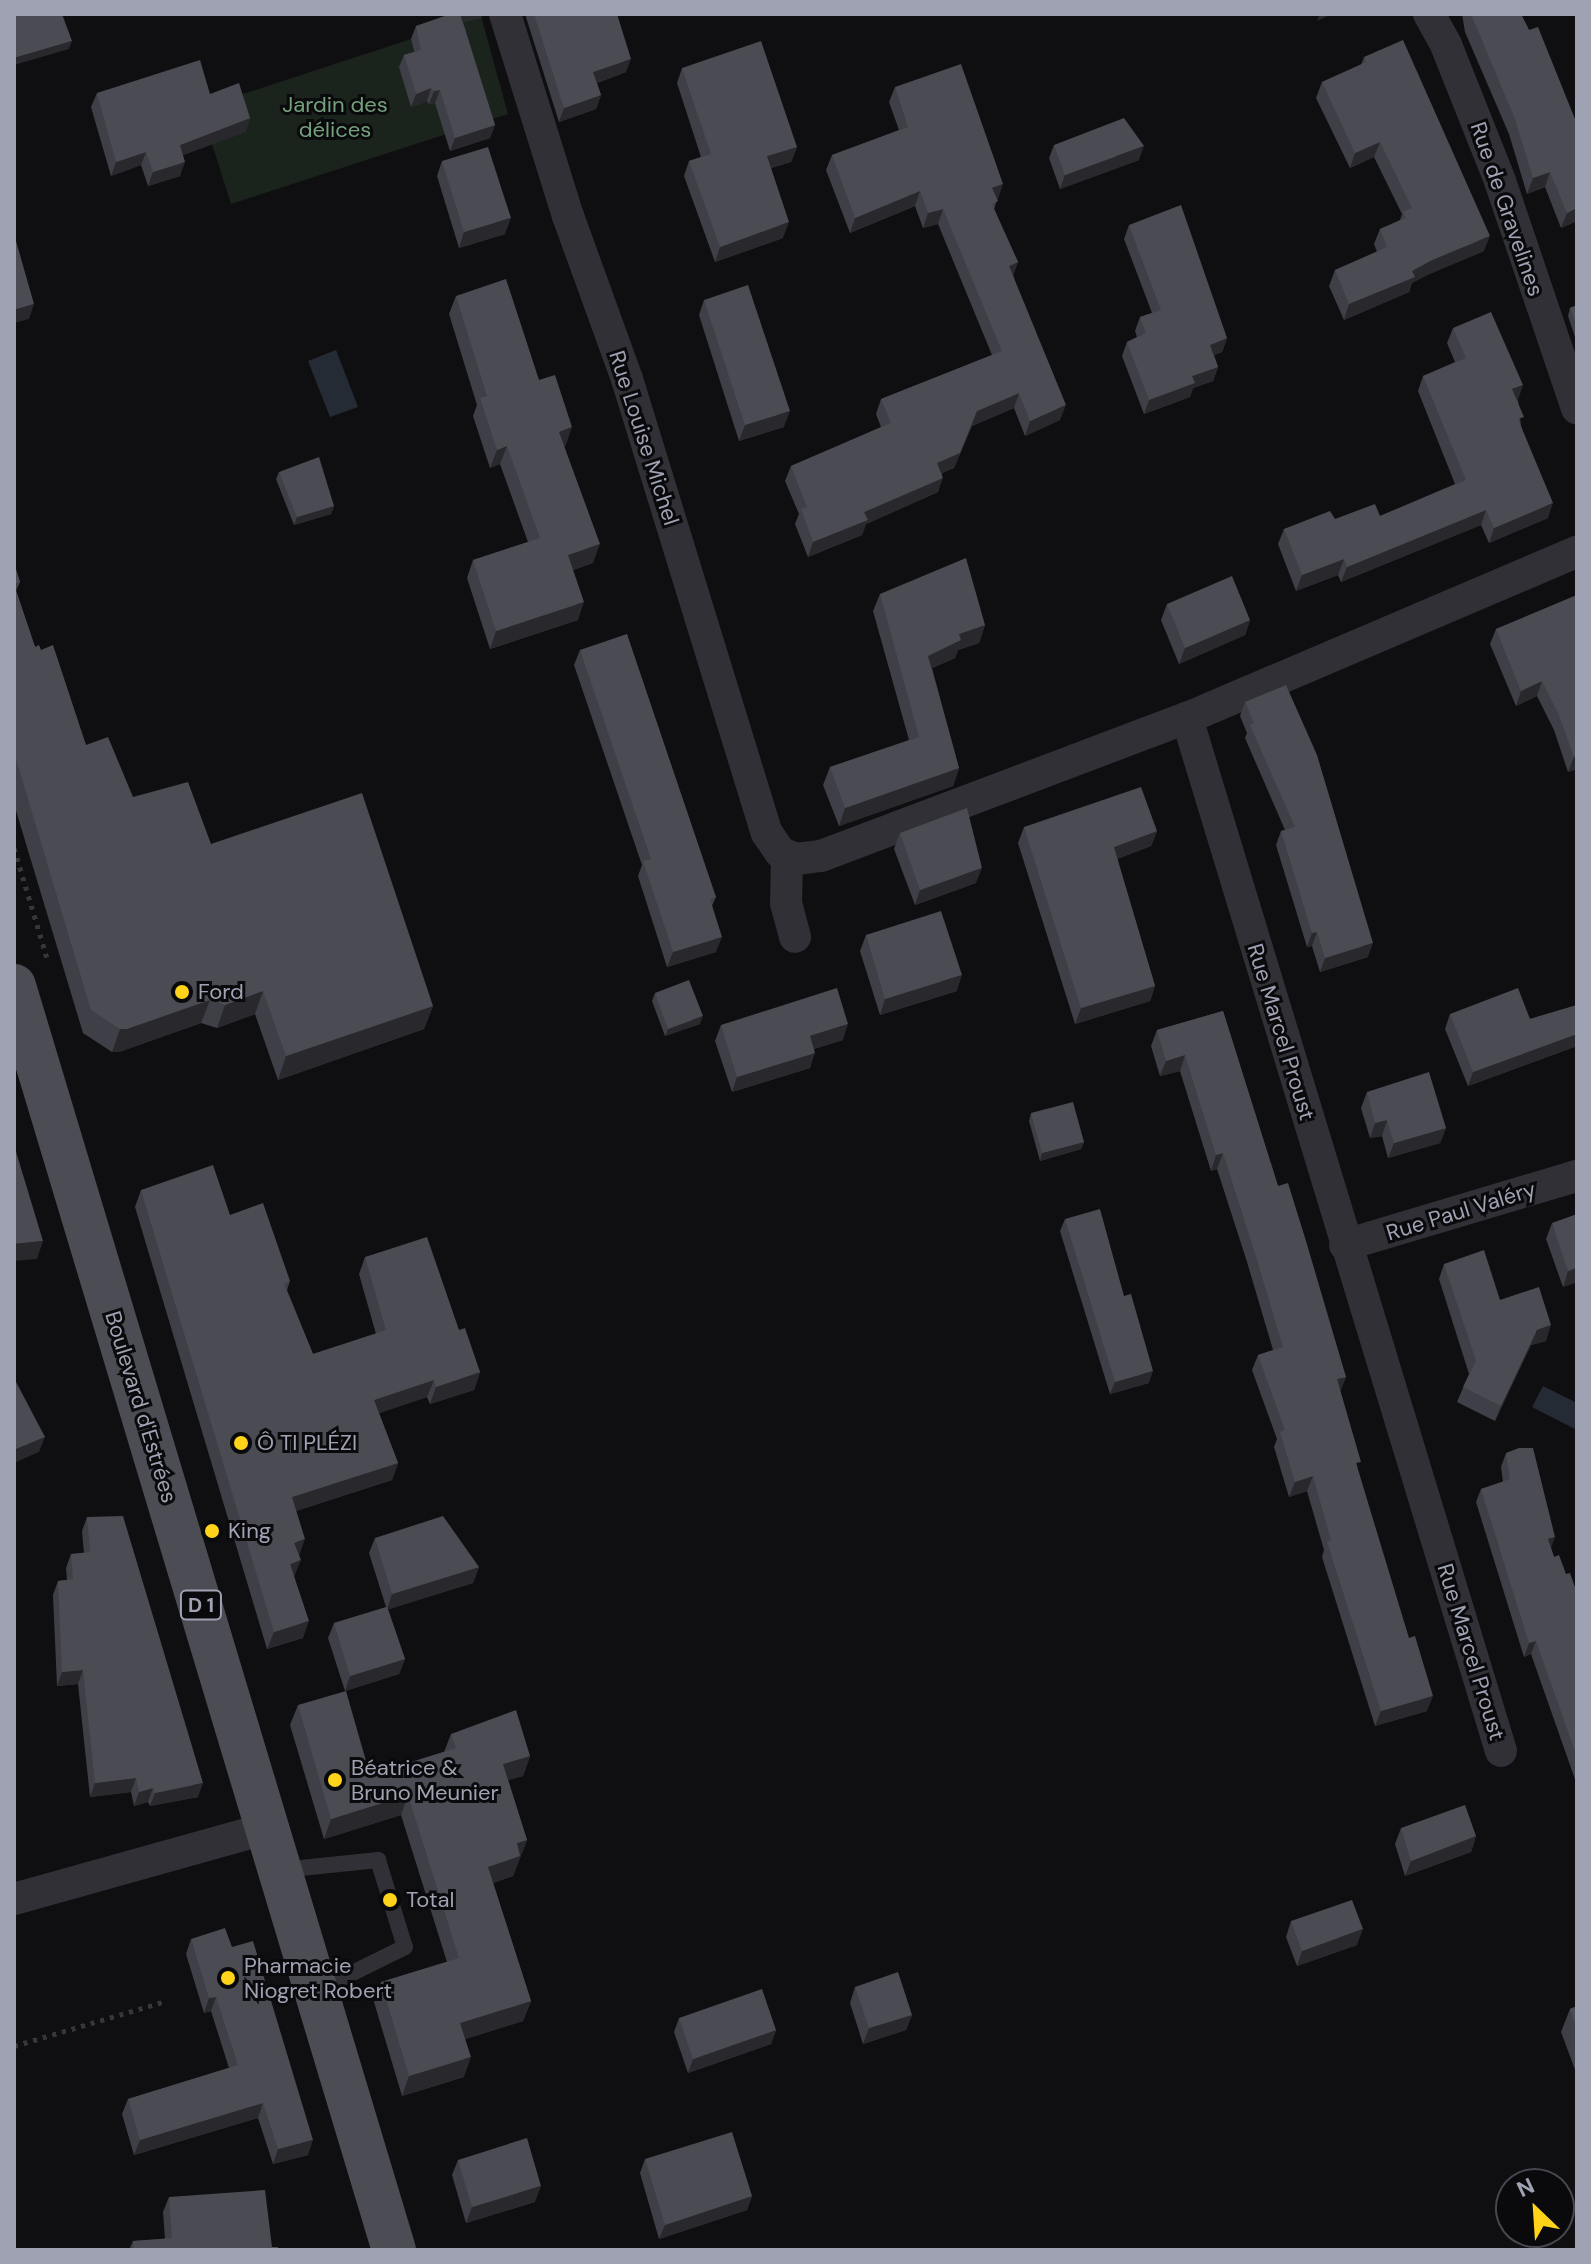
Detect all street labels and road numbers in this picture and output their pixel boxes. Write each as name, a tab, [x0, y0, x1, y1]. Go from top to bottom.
street label: Rue de Gravelines	[1465, 118, 1549, 300]
street label: Rue Louise Michel	[603, 347, 685, 529]
street label: Rue Marcel Proust	[1242, 940, 1320, 1124]
street label: Rue Paul Valéry	[1383, 1176, 1539, 1246]
street label: Boulevard d'Estrées	[99, 1308, 183, 1506]
street label: Rue Marcel Proust	[1432, 1560, 1510, 1744]
road number: D 1	[179, 1589, 223, 1621]

